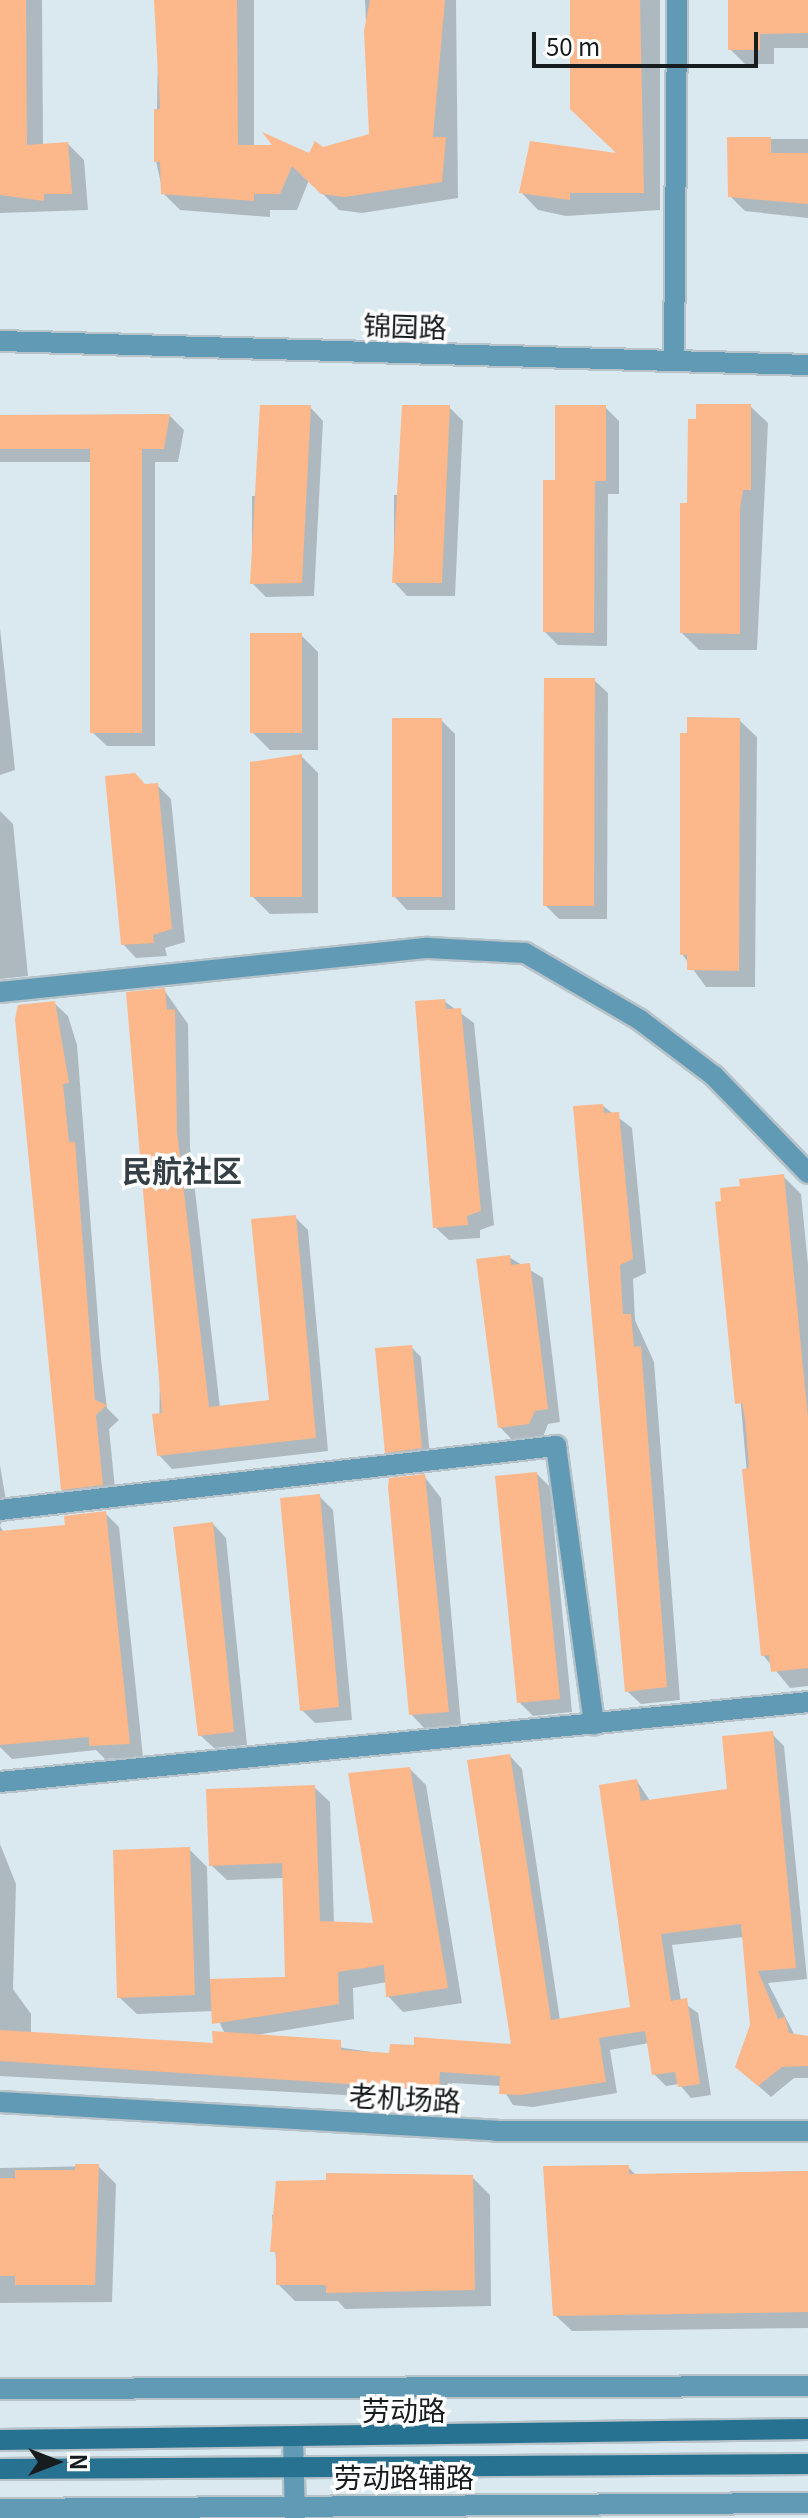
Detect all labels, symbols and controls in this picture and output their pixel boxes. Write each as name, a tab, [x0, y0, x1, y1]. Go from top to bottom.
scale bar	[536, 16, 762, 66]
text: 50 m	[546, 28, 600, 63]
street label: 锦园路	[362, 307, 448, 343]
district label: 民航社区	[122, 1151, 242, 1187]
street label: 老机场路	[348, 2077, 462, 2117]
street label: 劳动路	[362, 2392, 446, 2426]
north arrow	[16, 2422, 96, 2502]
text: N	[64, 2454, 96, 2470]
street label: 劳动路辅路	[334, 2459, 474, 2493]

